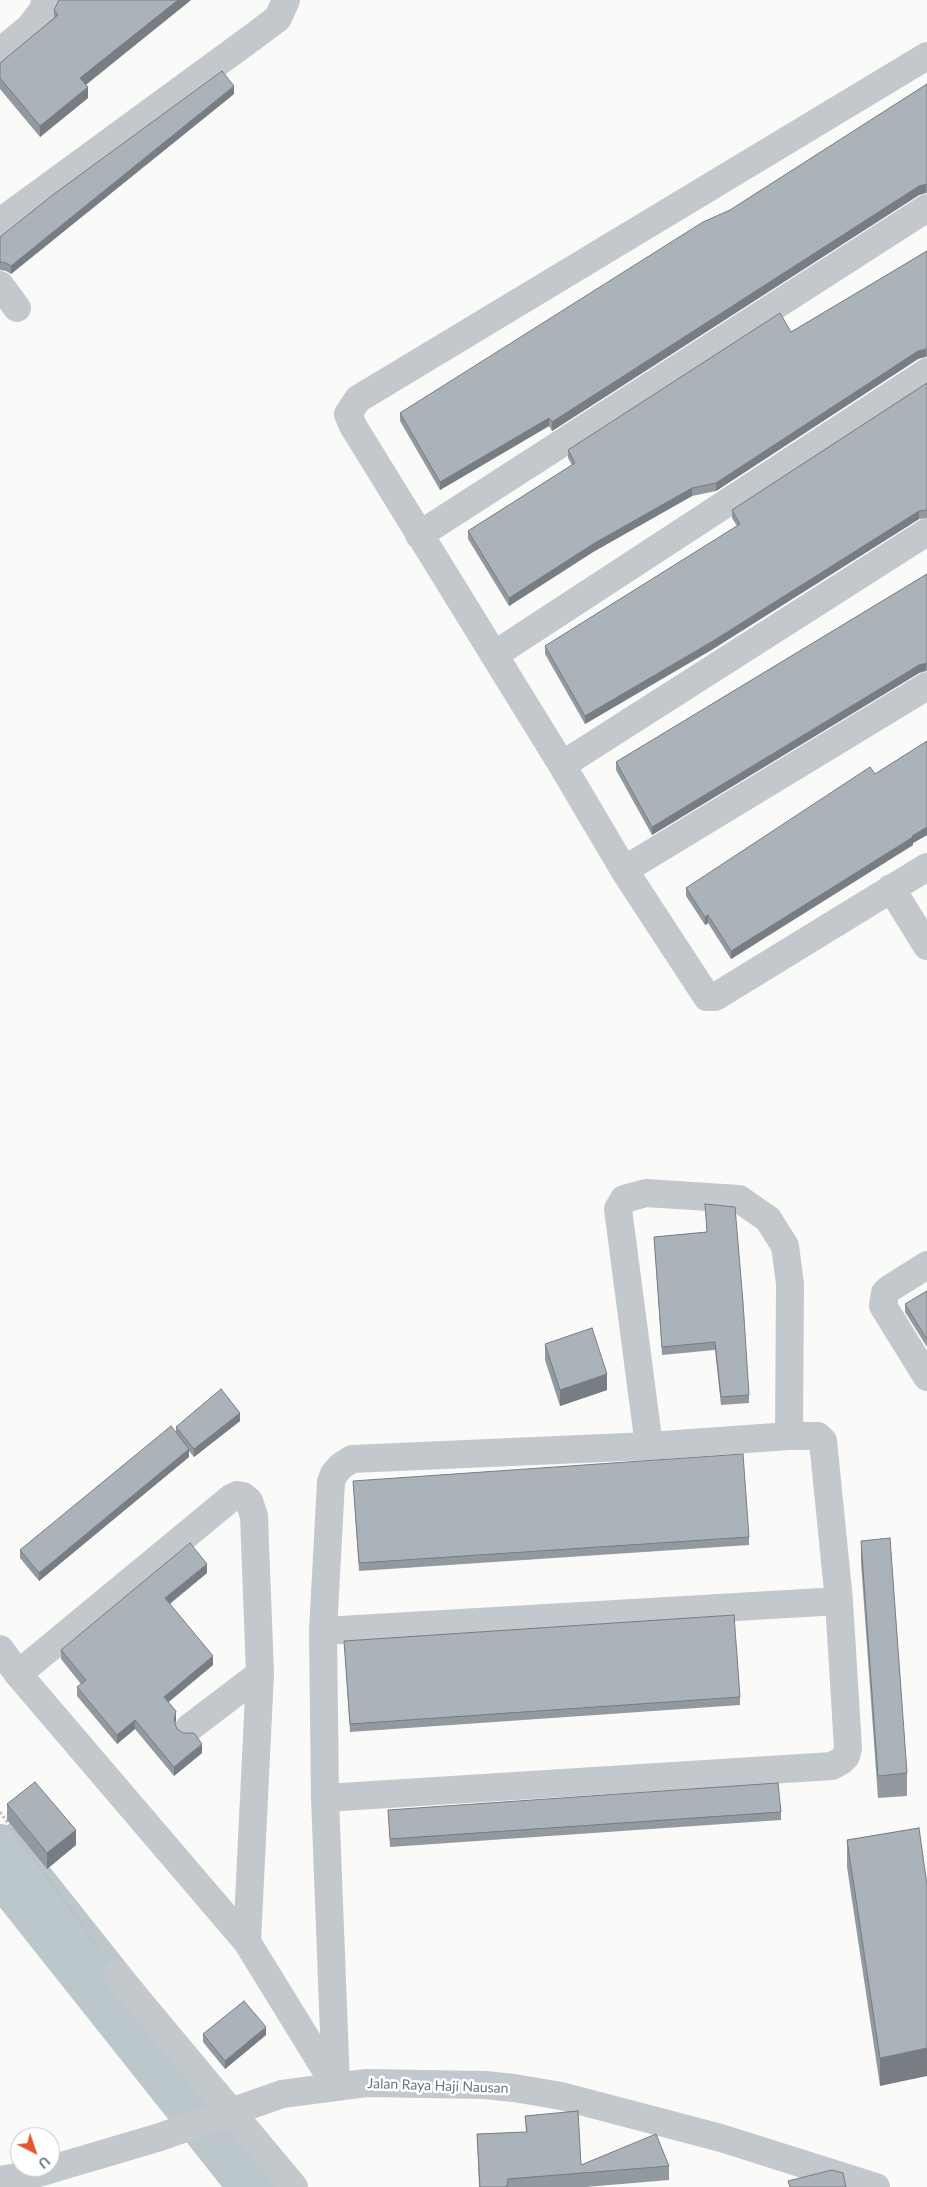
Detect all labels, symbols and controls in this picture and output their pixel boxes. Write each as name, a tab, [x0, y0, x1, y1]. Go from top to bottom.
street label: Jalan Raya Haji Nausan	[367, 2075, 509, 2097]
north arrow	[10, 2127, 60, 2177]
text: U	[35, 2153, 54, 2173]

